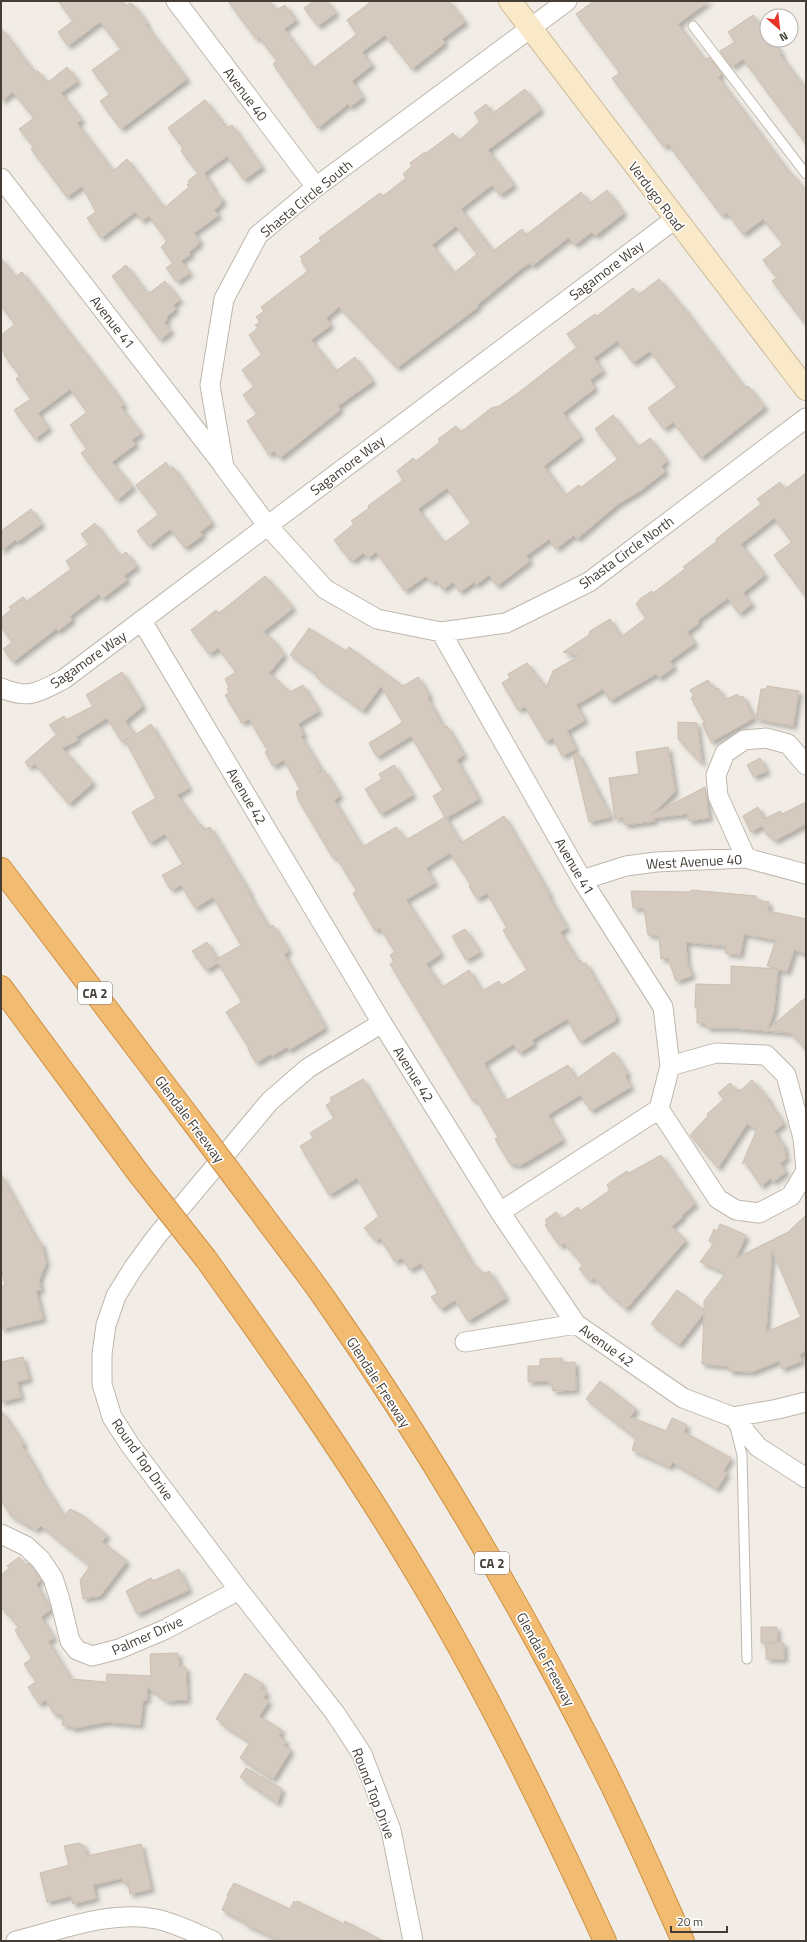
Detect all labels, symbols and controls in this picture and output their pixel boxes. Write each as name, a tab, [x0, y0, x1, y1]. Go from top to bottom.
north arrow	[759, 8, 799, 48]
text: N	[777, 28, 791, 46]
street label: Avenue 40	[219, 63, 273, 125]
street label: Shasta Circle South	[255, 154, 357, 242]
street label: Verdugo Road	[624, 157, 690, 235]
street label: Sagamore Way	[564, 235, 648, 305]
street label: Avenue 41	[85, 291, 141, 353]
street label: Sagamore Way	[305, 430, 389, 500]
street label: Shasta Circle North	[574, 510, 678, 594]
street label: Sagamore Way	[46, 625, 131, 693]
street label: Avenue 42	[222, 764, 272, 828]
street label: Avenue 41	[550, 834, 600, 898]
street label: West Avenue 40	[645, 848, 743, 874]
road number: CA 2	[78, 982, 112, 1004]
street label: Avenue 42	[389, 1042, 439, 1106]
street label: Glendale Freeway	[150, 1071, 230, 1167]
street label: Avenue 42	[575, 1318, 639, 1372]
street label: Glendale Freeway	[342, 1333, 416, 1432]
street label: Round Top Drive	[107, 1414, 179, 1504]
road number: CA 2	[475, 1552, 509, 1574]
street label: Glendale Freeway	[512, 1608, 581, 1710]
street label: Palmer Drive	[108, 1610, 186, 1660]
street label: Round Top Drive	[347, 1744, 401, 1842]
scale bar	[671, 1908, 727, 1934]
text: 20 m	[677, 1912, 703, 1931]

